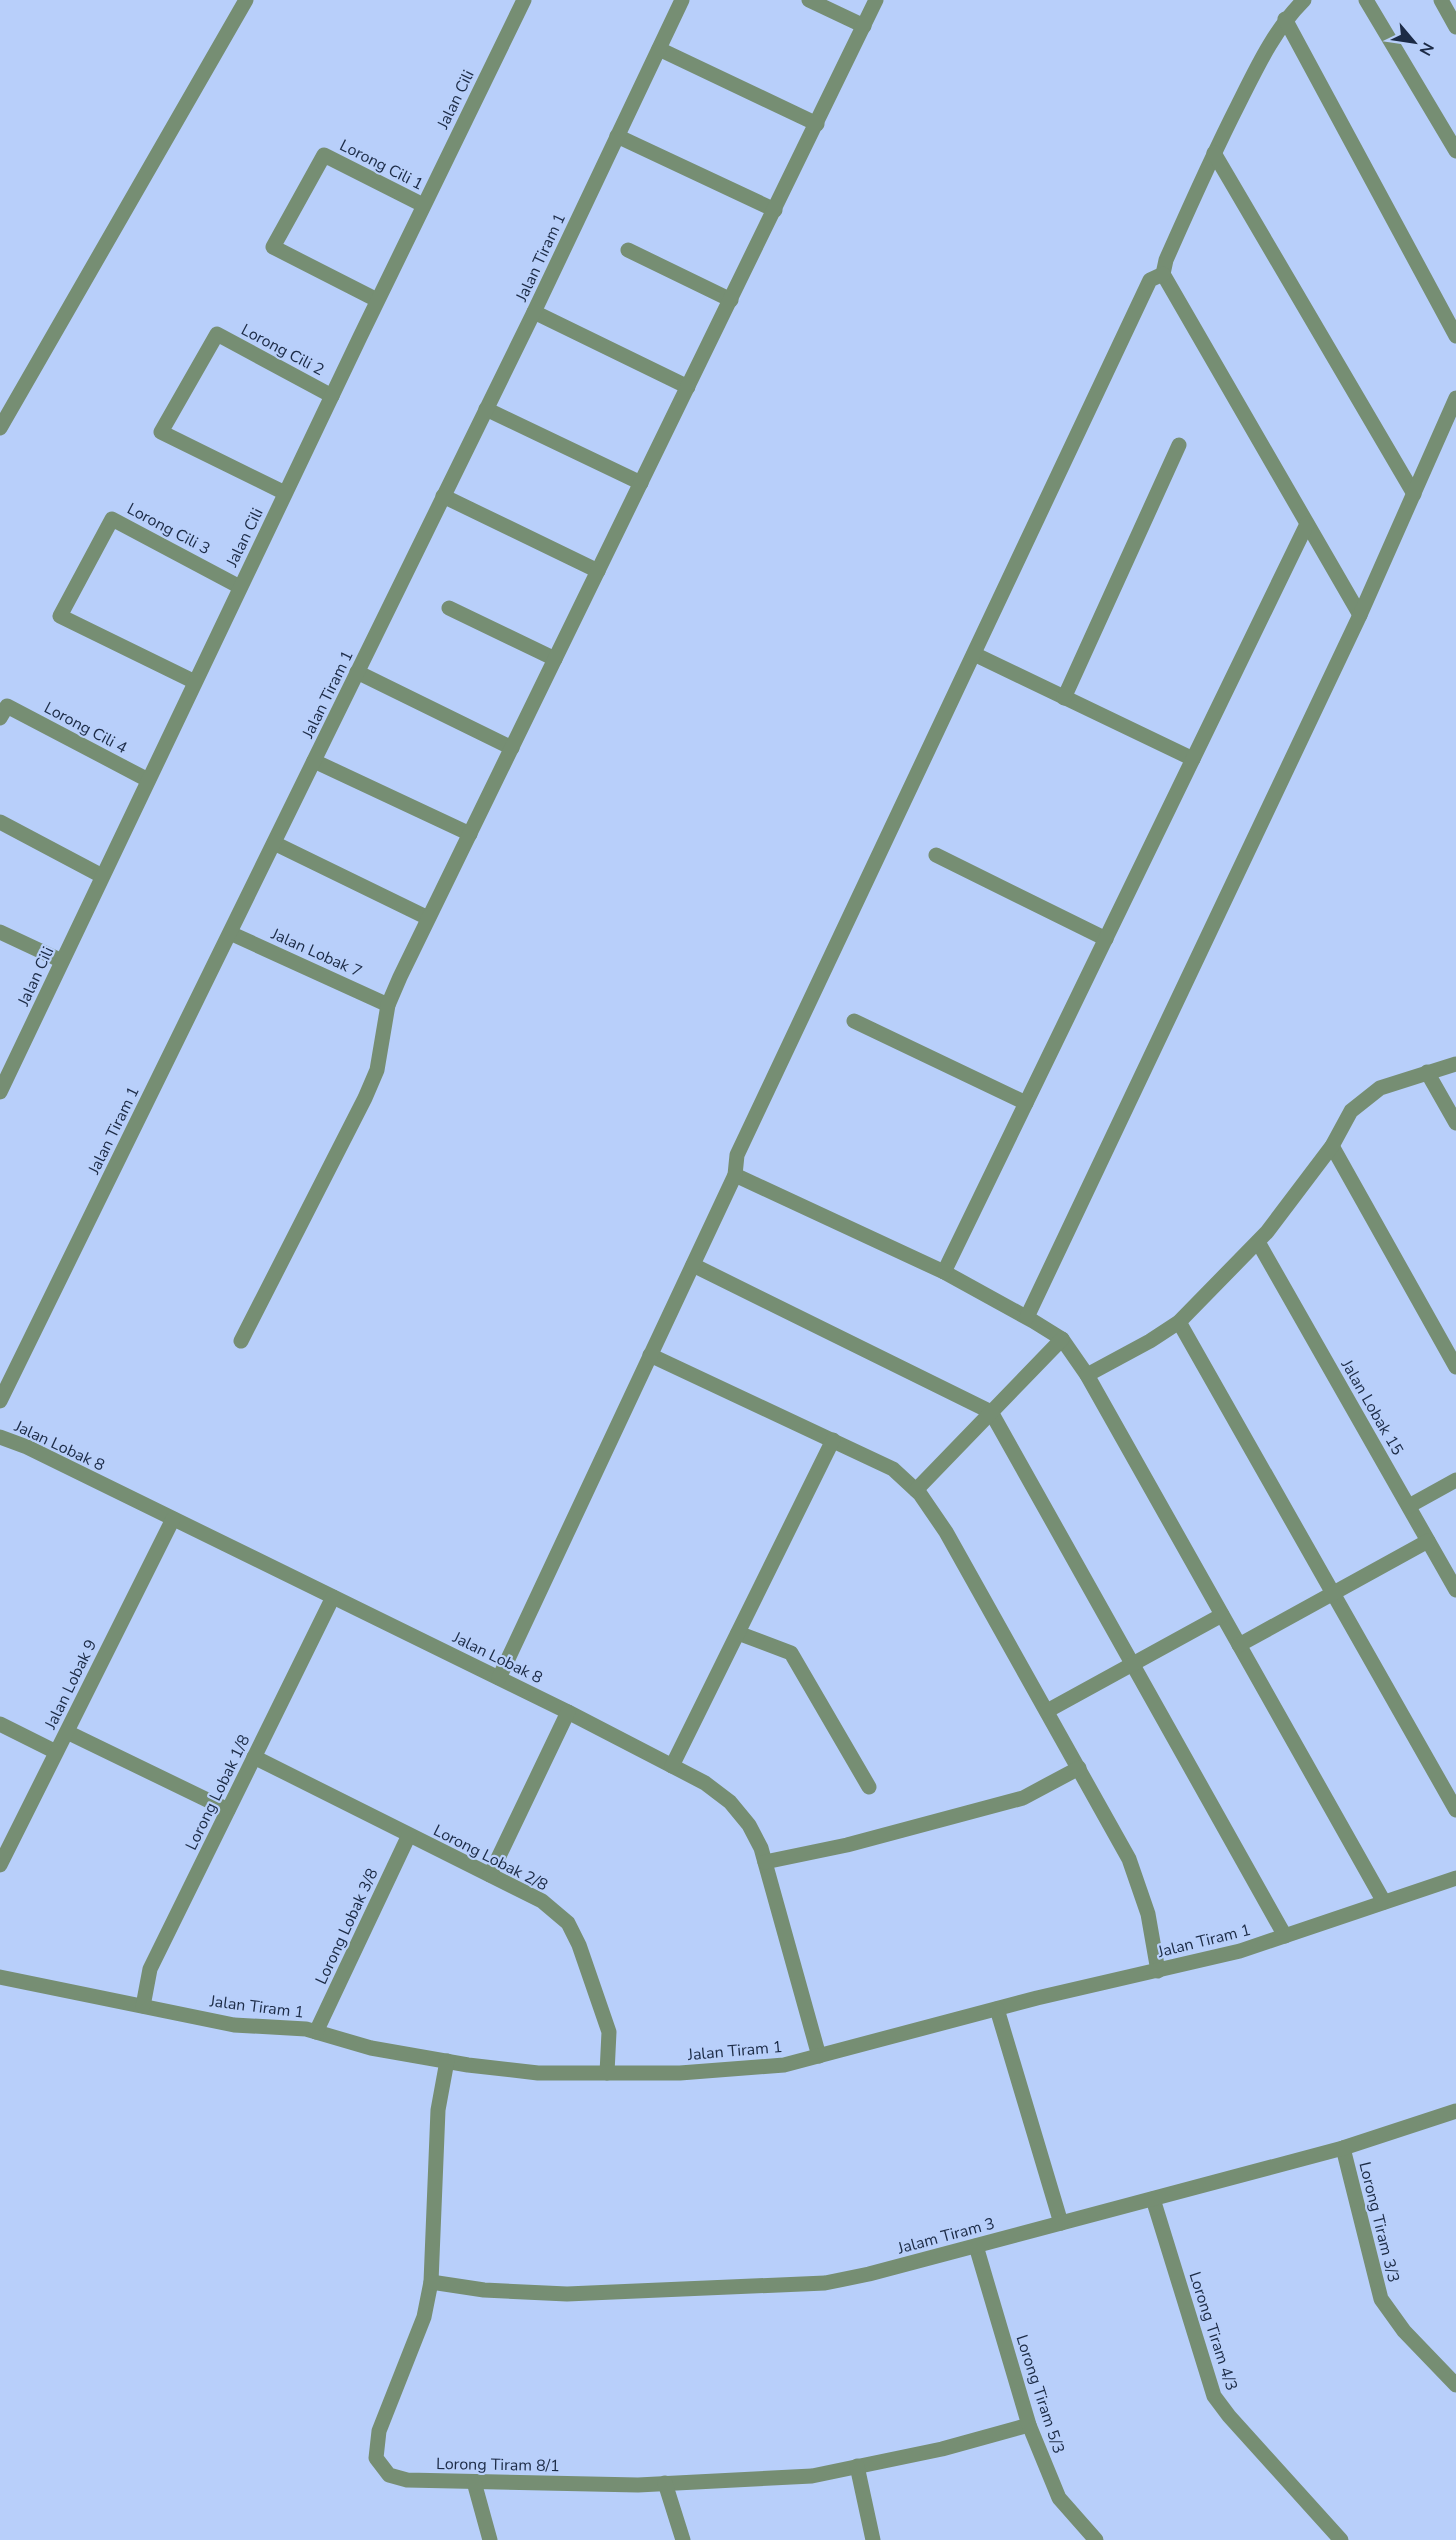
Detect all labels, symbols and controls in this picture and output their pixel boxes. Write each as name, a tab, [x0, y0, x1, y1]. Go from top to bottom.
north arrow	[1384, 12, 1444, 72]
text: N	[1414, 38, 1439, 59]
street label: Jalan Cili	[432, 66, 480, 133]
street label: Lorong Cili 1	[336, 134, 427, 195]
street label: Jalan Tiram 1	[510, 210, 571, 306]
street label: Lorong Cili 2	[237, 319, 328, 381]
street label: Lorong Cili 3	[123, 498, 214, 560]
street label: Jalan Cili	[221, 504, 269, 571]
street label: Jalan Tiram 1	[297, 647, 359, 743]
street label: Lorong Cili 4	[40, 697, 131, 759]
street label: Jalan Lobak 7	[267, 923, 365, 983]
street label: Jalan Cili	[12, 943, 59, 1011]
street label: Jalan Tiram 1	[83, 1083, 145, 1179]
street label: Jalan Lobak 15	[1335, 1355, 1408, 1459]
street label: Jalan Lobak 8	[10, 1415, 108, 1476]
street label: Jalan Lobak 8	[448, 1626, 546, 1689]
street label: Jalan Lobak 9	[39, 1636, 102, 1734]
street label: Lorong Lobak 1/8	[180, 1731, 255, 1854]
street label: Lorong Lobak 2/8	[430, 1820, 552, 1896]
street label: Lorong Lobak 3/8	[310, 1865, 383, 1988]
street label: Jalan Tiram 1	[1155, 1919, 1253, 1963]
street label: Jalan Tiram 1	[207, 1990, 305, 2024]
street label: Jalan Tiram 1	[686, 2036, 783, 2066]
street label: Lorong Tiram 3/3	[1353, 2160, 1405, 2285]
street label: Jalam Tiram 3	[894, 2212, 997, 2260]
street label: Lorong Tiram 4/3	[1183, 2269, 1243, 2393]
street label: Lorong Tiram 5/3	[1010, 2332, 1070, 2456]
street label: Lorong Tiram 8/1	[436, 2453, 560, 2477]

